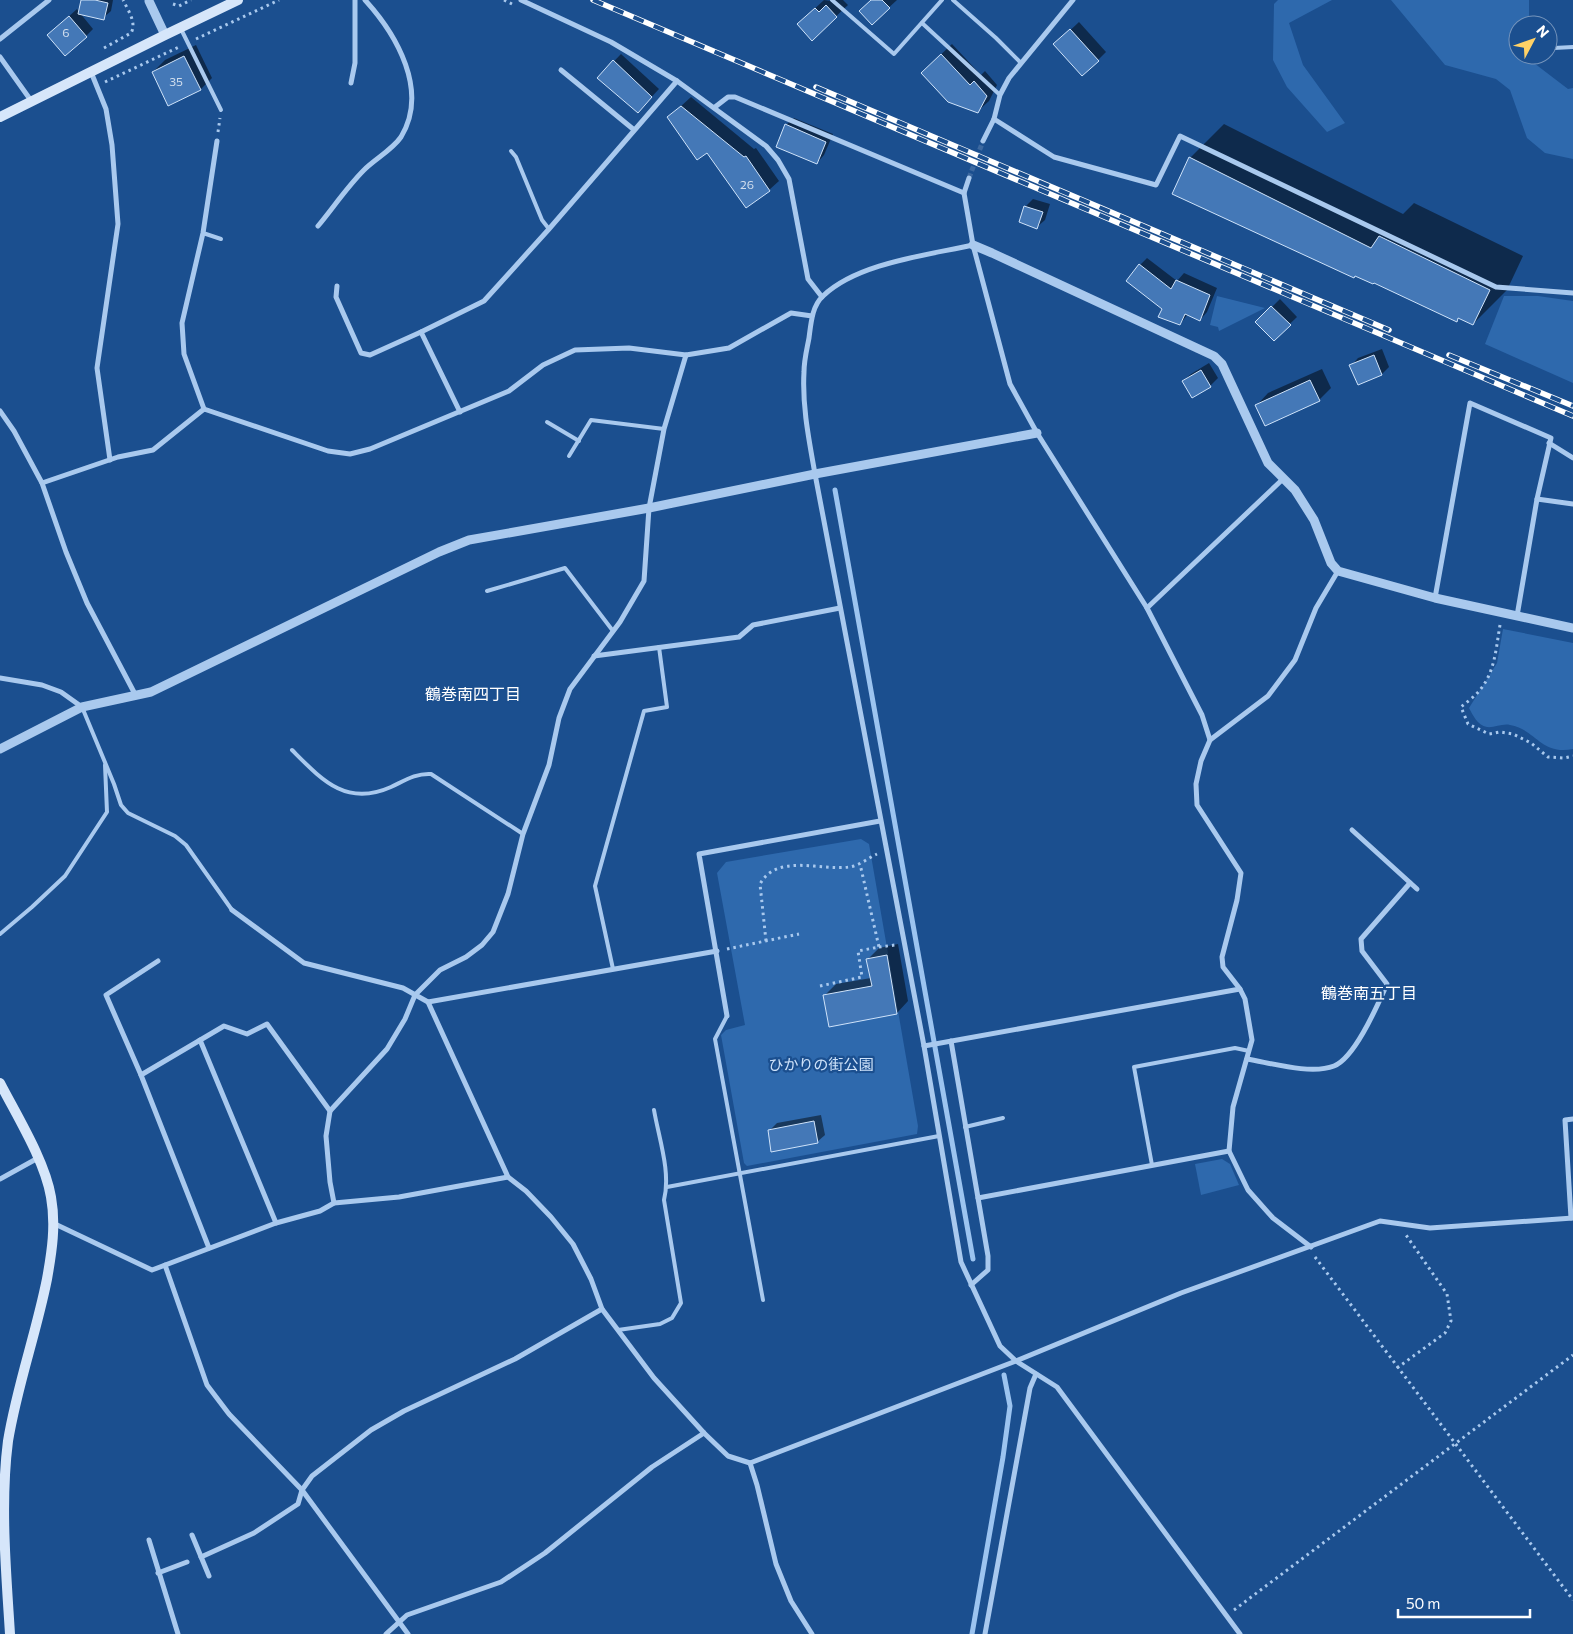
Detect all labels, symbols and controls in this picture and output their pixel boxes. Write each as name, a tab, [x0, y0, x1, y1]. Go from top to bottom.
north arrow	[1508, 15, 1558, 65]
text: N	[1533, 22, 1553, 41]
house number: 6	[62, 25, 70, 39]
house number: 35	[169, 74, 183, 88]
house number: 26	[740, 177, 754, 191]
district label: 鶴巻南四丁目	[425, 684, 521, 703]
district label: 鶴巻南五丁目	[1321, 983, 1417, 1002]
park label: ひかりの街公園	[768, 1055, 874, 1073]
scale bar	[1398, 1586, 1530, 1618]
text: 50 m	[1406, 1594, 1440, 1612]

